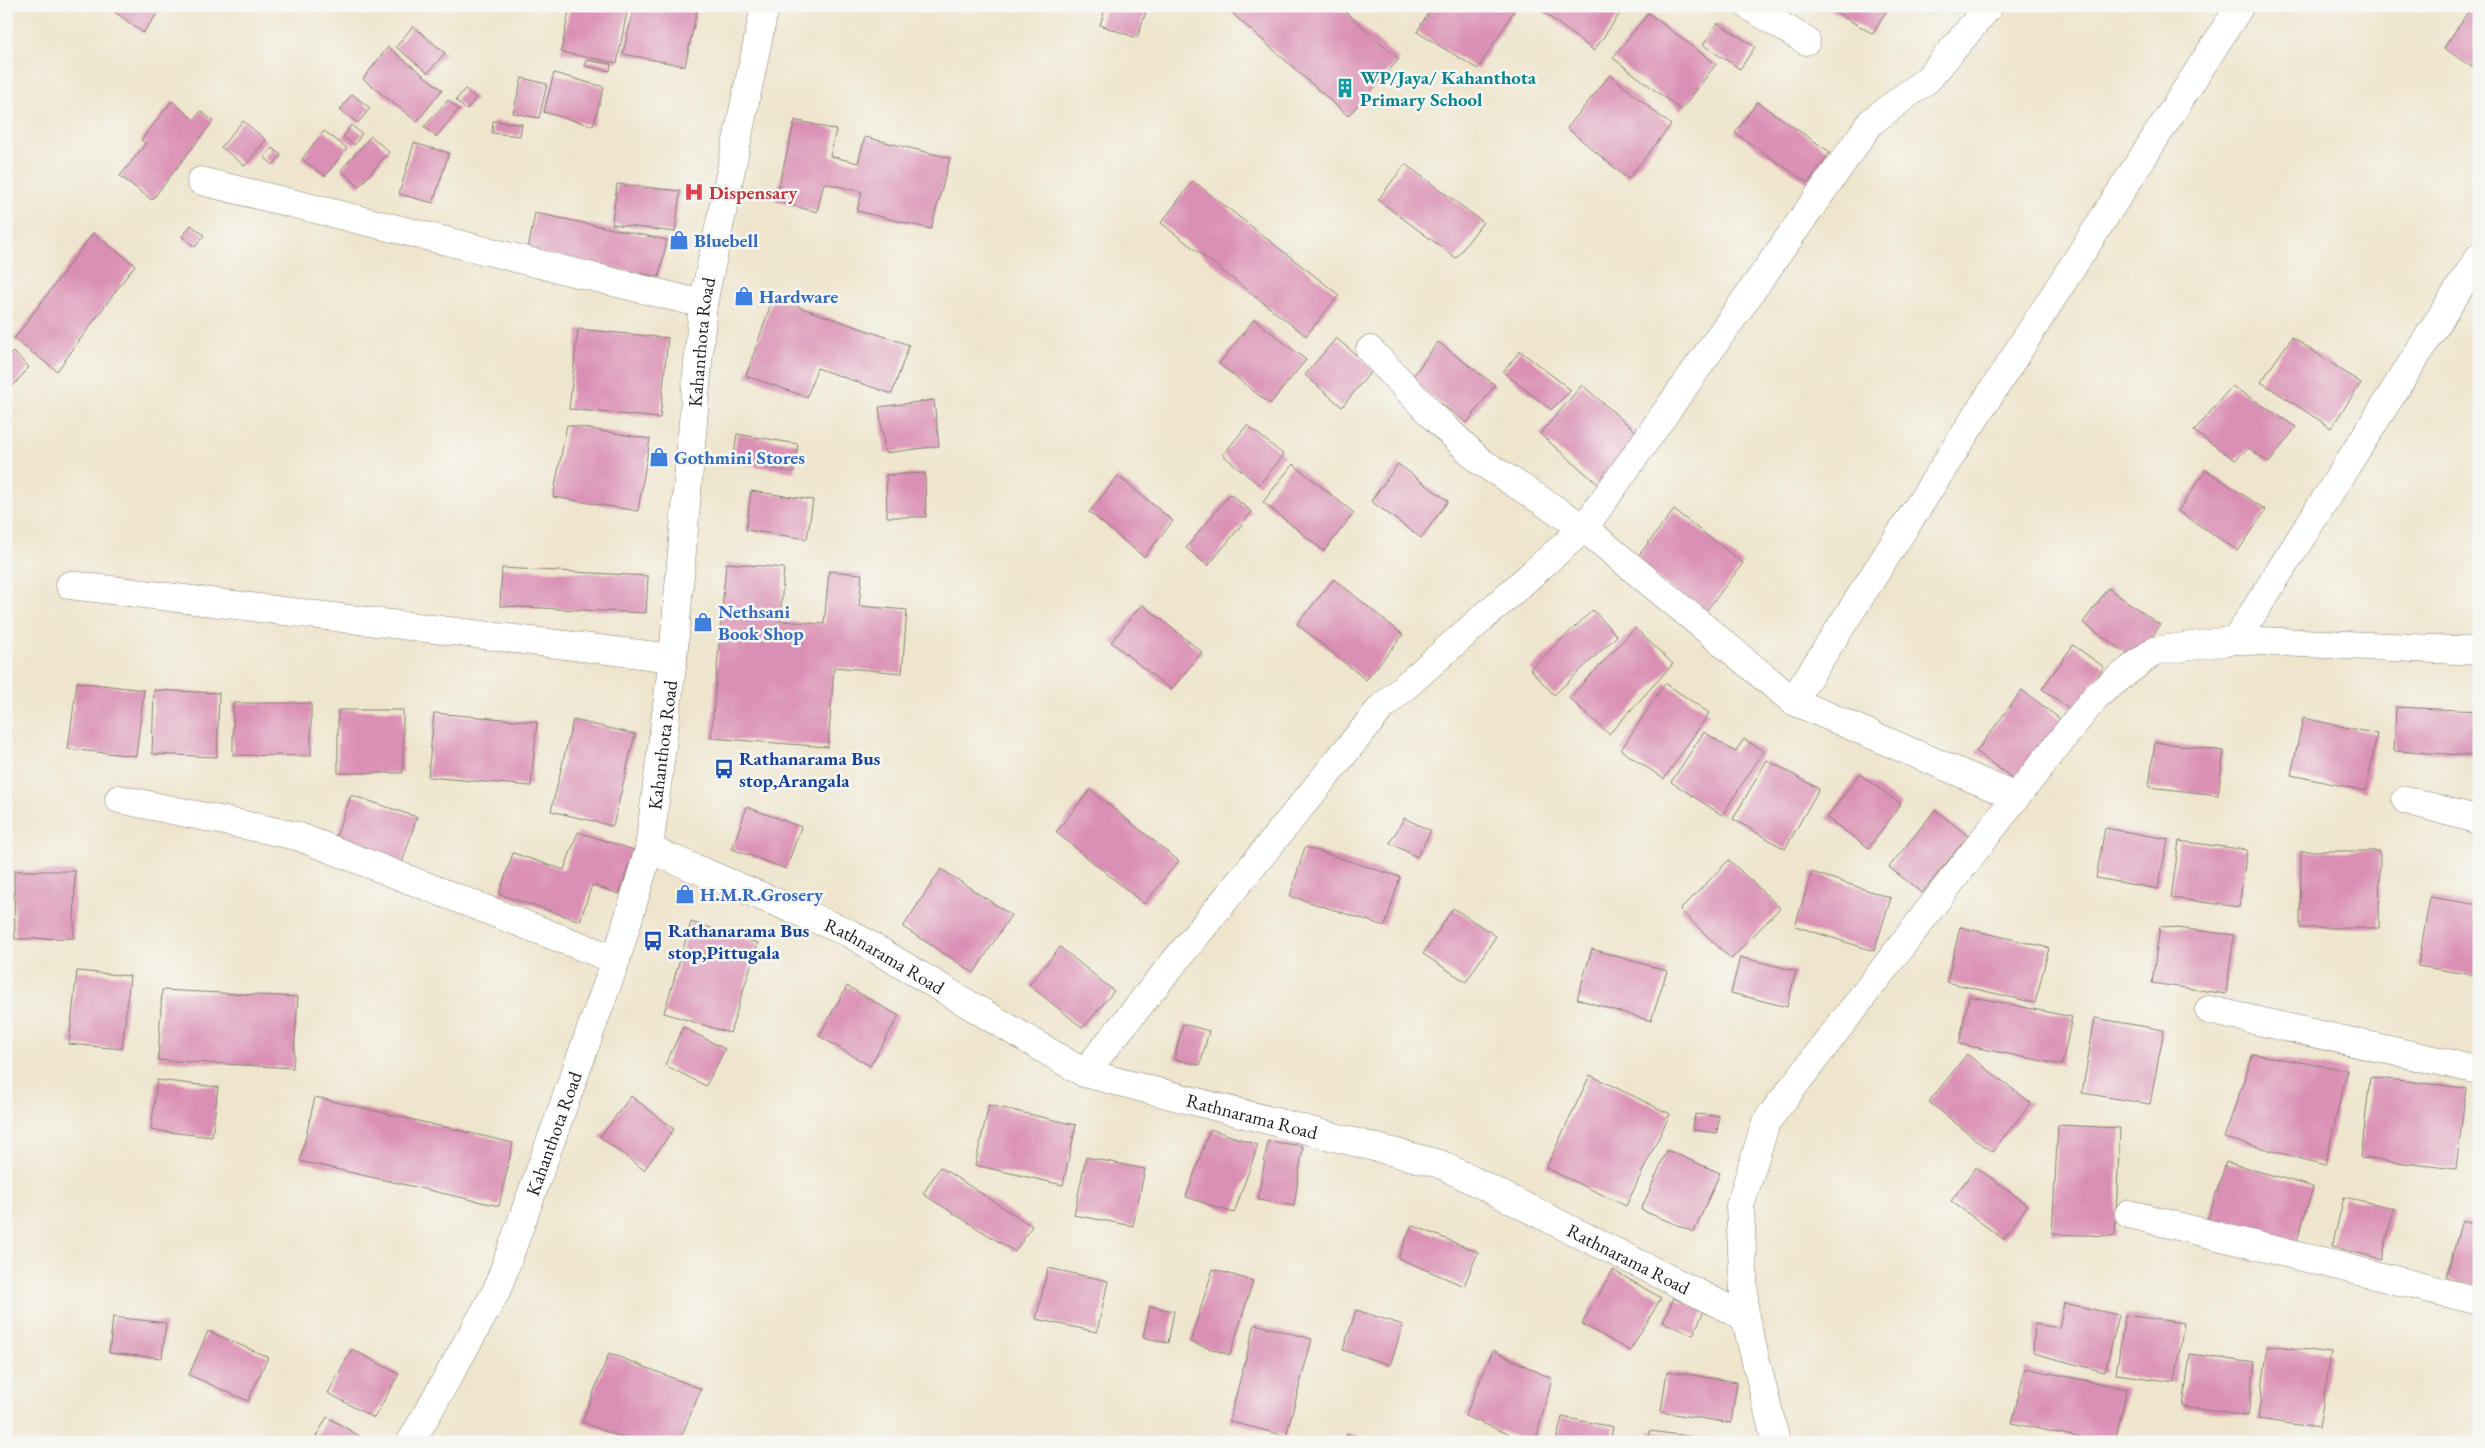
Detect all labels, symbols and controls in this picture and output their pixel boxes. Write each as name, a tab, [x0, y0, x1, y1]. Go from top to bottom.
place label: WP/Jaya/ Kahanthota Primary School	[1360, 65, 1537, 112]
building icon: WP/Jaya/ Kahanthota Primary School	[1334, 77, 1356, 99]
place label: Dispensary	[709, 180, 798, 205]
hospital icon: Dispensary	[683, 181, 705, 203]
place label: Bluebell	[694, 228, 759, 253]
shop icon: Bluebell	[668, 229, 690, 251]
street label: Kahanthota Road	[682, 275, 721, 408]
place label: Hardware	[759, 284, 838, 309]
shop icon: Hardware	[733, 285, 755, 307]
place label: Gothmini Stores	[674, 445, 805, 470]
shop icon: Gothmini Stores	[648, 446, 670, 468]
place label: Nethsani Book Shop	[718, 599, 804, 646]
shop icon: Nethsani Book Shop	[692, 611, 714, 633]
street label: Kahanthota Road	[642, 679, 683, 811]
place label: Rathanarama Bus stop,Arangala	[739, 746, 881, 793]
bus stop icon: Rathanarama Bus stop,Arangala	[713, 758, 735, 780]
place label: H.M.R.Grosery	[700, 882, 824, 907]
shop icon: H.M.R.Grosery	[674, 883, 696, 905]
street label: Rathnarama Road	[821, 912, 949, 1000]
place label: Rathanarama Bus stop,Pittugala	[668, 918, 810, 965]
bus stop icon: Rathanarama Bus stop,Pittugala	[642, 930, 664, 952]
street label: Kahanthota Road	[520, 1068, 588, 1199]
street label: Rathnarama Road	[1184, 1088, 1321, 1145]
street label: Rathnarama Road	[1563, 1218, 1695, 1301]

